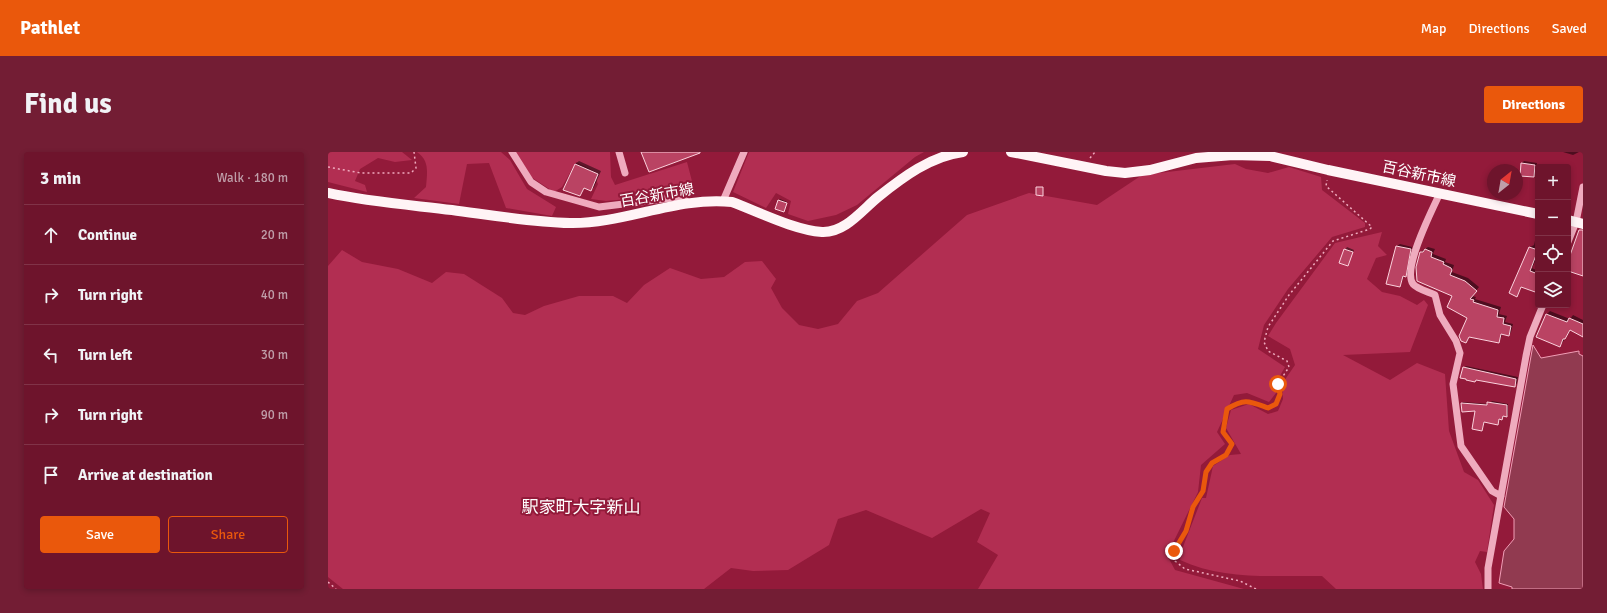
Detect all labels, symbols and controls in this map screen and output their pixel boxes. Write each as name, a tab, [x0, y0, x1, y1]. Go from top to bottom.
text: Pathlet	[20, 16, 80, 40]
text: Map	[1421, 20, 1447, 37]
text: Directions	[1469, 20, 1530, 37]
text: Saved	[1552, 20, 1587, 37]
button: Directions	[1484, 86, 1583, 123]
text: Find us	[24, 87, 112, 121]
street label: 百谷新市線	[1380, 157, 1458, 191]
north arrow	[1487, 164, 1523, 200]
map controls	[1535, 164, 1571, 308]
button: +	[1535, 164, 1571, 200]
text: 3 min	[40, 168, 81, 189]
text: Walk · 180 m	[217, 170, 288, 186]
street label: 百谷新市線	[618, 180, 696, 210]
button: −	[1535, 200, 1571, 236]
icon: ahead	[40, 224, 62, 246]
text: Continue	[78, 226, 137, 244]
text: 20 m	[261, 227, 288, 243]
button: locate	[1535, 236, 1571, 272]
button: layers	[1535, 272, 1571, 308]
icon: right	[40, 284, 62, 306]
text: Turn right	[78, 286, 143, 304]
text: 40 m	[261, 287, 288, 303]
icon: left	[40, 344, 62, 366]
text: Turn left	[78, 346, 132, 364]
text: 30 m	[261, 347, 288, 363]
route start	[1269, 375, 1287, 393]
icon: right	[40, 404, 62, 426]
text: Turn right	[78, 406, 143, 424]
text: 90 m	[261, 407, 288, 423]
icon: arrive	[40, 464, 62, 486]
text: Arrive at destination	[78, 466, 213, 484]
district label: 駅家町大字新山	[522, 497, 641, 518]
button: Save	[40, 516, 160, 553]
button: Share	[168, 516, 288, 553]
route end	[1165, 542, 1183, 560]

